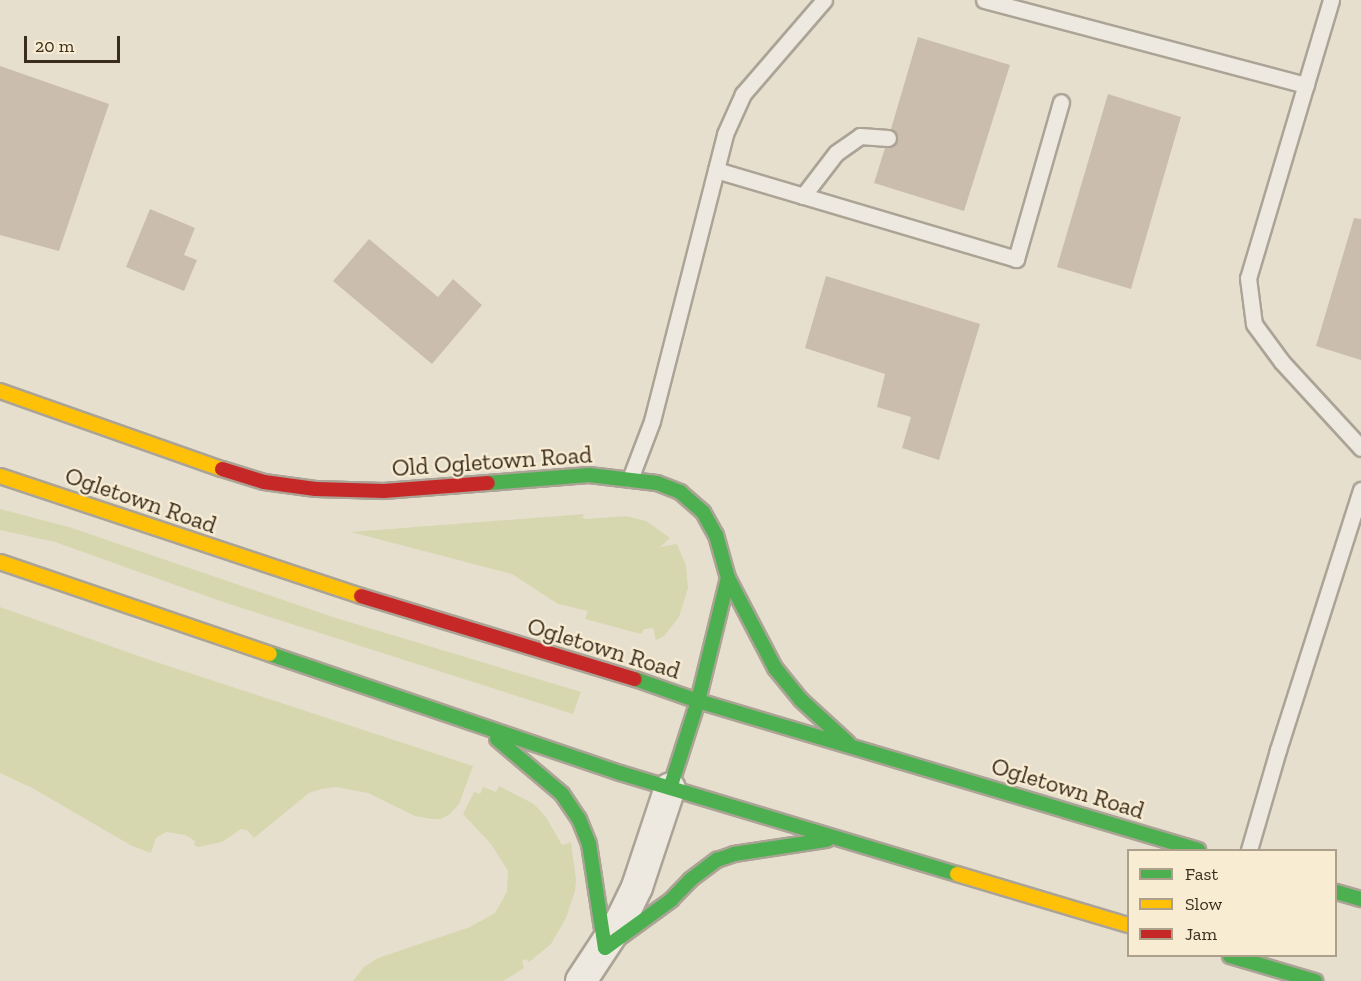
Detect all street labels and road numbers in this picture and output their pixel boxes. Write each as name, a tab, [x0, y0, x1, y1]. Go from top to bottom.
street label: Old Ogletown Road	[391, 440, 593, 482]
street label: Ogletown Road	[61, 461, 221, 539]
street label: Ogletown Road	[524, 611, 684, 685]
street label: Ogletown Road	[988, 751, 1148, 825]

